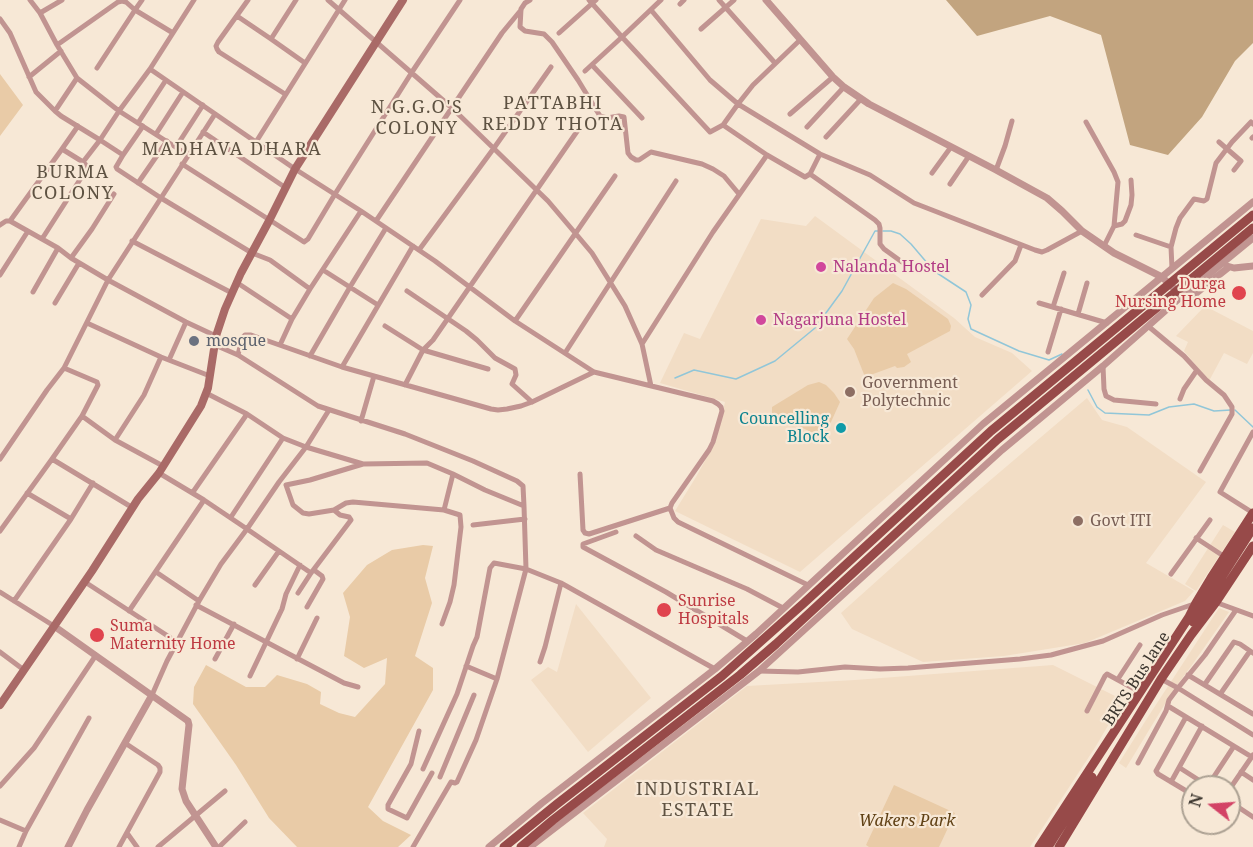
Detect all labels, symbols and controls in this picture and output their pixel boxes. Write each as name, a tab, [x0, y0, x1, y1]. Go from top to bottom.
district label: PATTABHI REDDY THOTA	[482, 93, 624, 136]
district label: N.G.G.O'S COLONY	[371, 97, 463, 140]
district label: MADHAVA DHARA	[142, 139, 322, 161]
district label: BURMA COLONY	[32, 162, 114, 204]
place label: Nalanda Hostel	[833, 257, 950, 277]
marker: Nalanda Hostel	[814, 260, 828, 274]
place label: Durga Nursing Home	[1115, 274, 1226, 312]
marker: Durga Nursing Home	[1230, 284, 1248, 302]
place label: Nagarjuna Hostel	[773, 310, 906, 330]
marker: Nagarjuna Hostel	[754, 313, 768, 327]
place label: mosque	[206, 331, 266, 351]
marker: mosque	[187, 334, 201, 348]
place label: Government Polytechnic	[862, 373, 958, 411]
marker: Government Polytechnic	[843, 385, 857, 399]
place label: Councelling Block	[739, 409, 829, 447]
marker: Councelling Block	[834, 421, 848, 435]
place label: Govt ITI	[1090, 511, 1151, 531]
marker: Govt ITI	[1071, 514, 1085, 528]
place label: Sunrise Hospitals	[678, 591, 749, 629]
marker: Sunrise Hospitals	[655, 601, 673, 619]
place label: Suma Maternity Home	[110, 616, 236, 654]
marker: Suma Maternity Home	[88, 626, 106, 644]
street label: BRTS Bus lane	[1099, 628, 1175, 730]
north arrow	[1181, 775, 1241, 835]
district label: INDUSTRIAL ESTATE	[636, 779, 760, 822]
text: N	[1183, 791, 1208, 810]
park label: Wakers Park	[859, 811, 955, 831]

